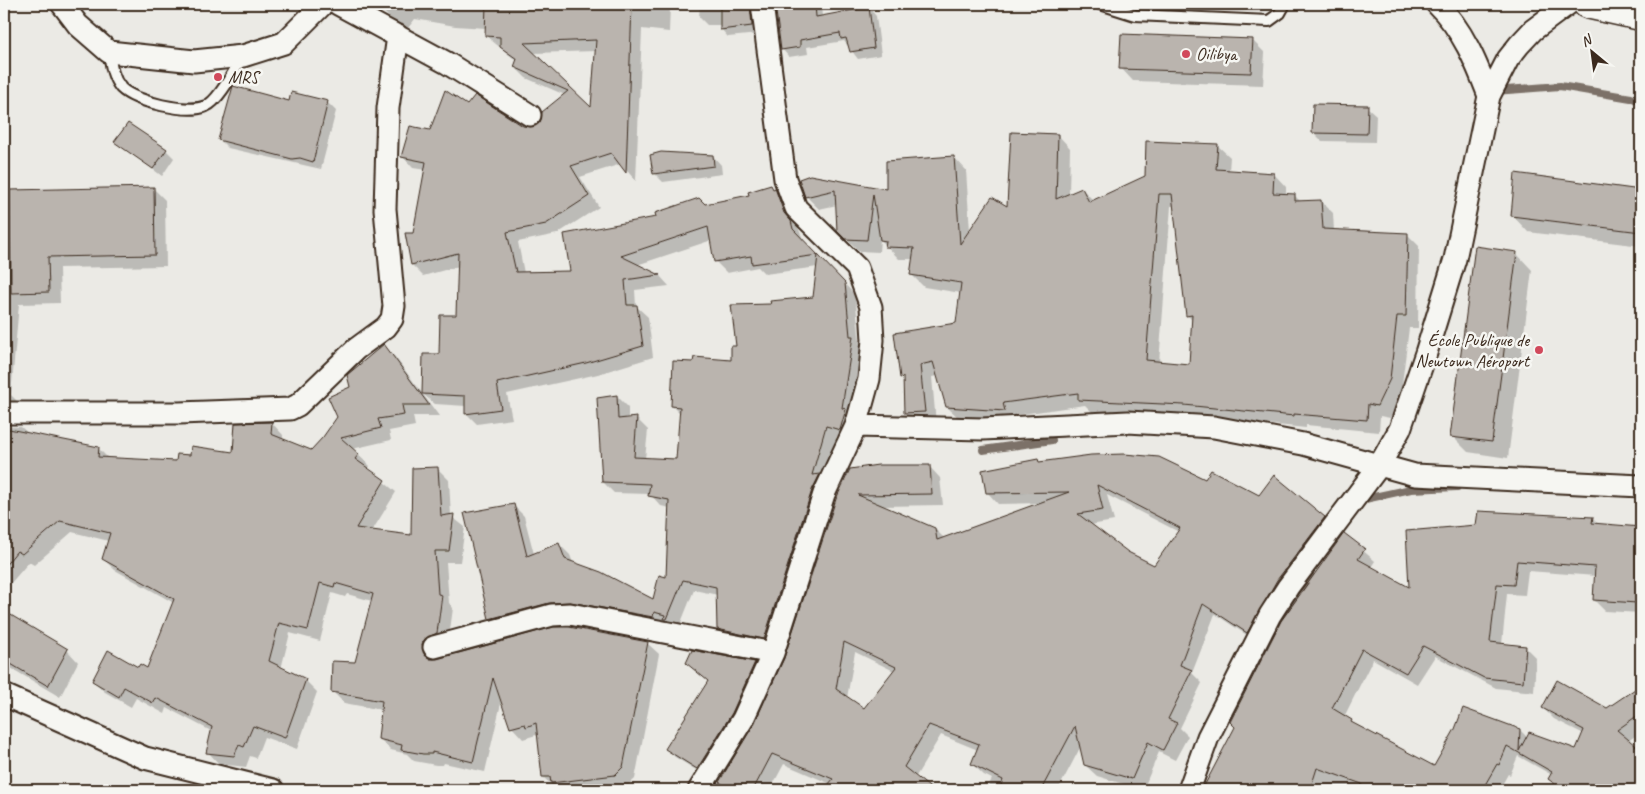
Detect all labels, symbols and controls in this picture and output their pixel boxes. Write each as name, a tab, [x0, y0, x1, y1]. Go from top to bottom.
north arrow	[1568, 28, 1618, 78]
text: N	[1578, 30, 1596, 51]
place label: Oilibya	[1196, 43, 1238, 65]
marker: Oilibya	[1180, 48, 1192, 60]
place label: MRS	[228, 66, 262, 88]
marker: MRS	[212, 71, 224, 83]
place label: École Publique de Newtown Aéroport	[1415, 329, 1531, 372]
marker: École Publique de Newtown Aéroport	[1533, 344, 1545, 356]

